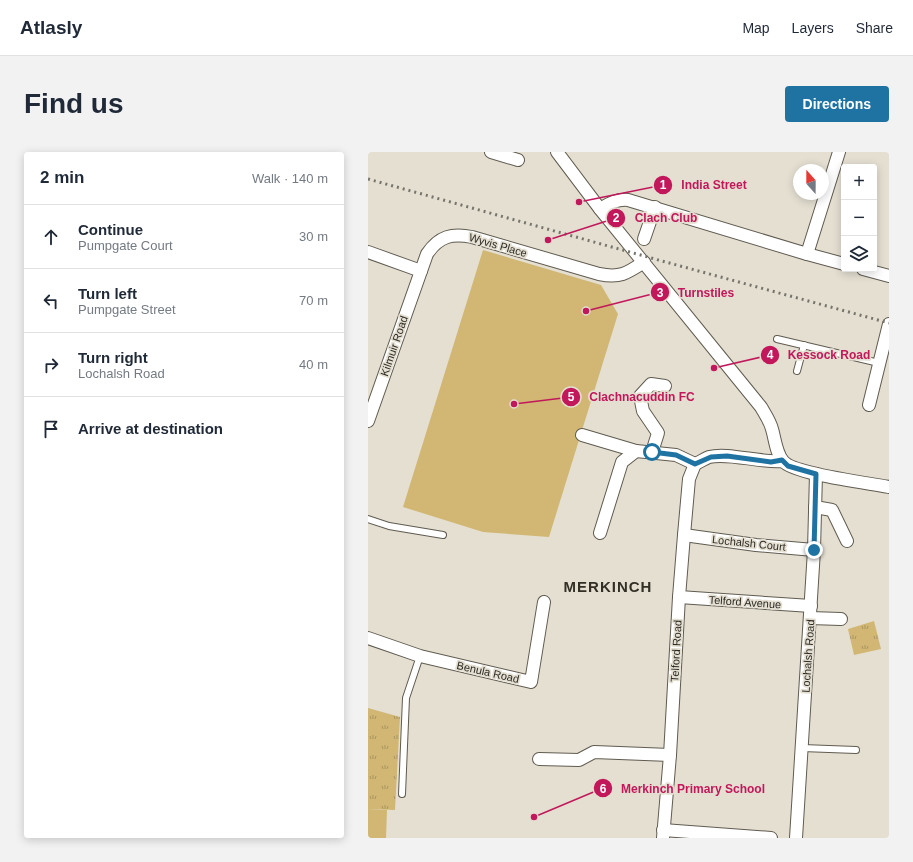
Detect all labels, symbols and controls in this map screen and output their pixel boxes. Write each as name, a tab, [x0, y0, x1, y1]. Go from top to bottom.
text: Atlasly	[20, 17, 82, 38]
text: Map	[742, 20, 770, 36]
text: Layers	[792, 20, 834, 36]
text: Share	[856, 20, 893, 36]
button: Directions	[785, 86, 889, 122]
text: Find us	[24, 88, 124, 119]
north arrow	[793, 164, 829, 200]
map controls	[841, 164, 877, 272]
button: +	[841, 164, 877, 200]
text: 2 min	[40, 168, 84, 187]
text: Walk · 140 m	[252, 171, 328, 186]
callout: India Street	[653, 173, 754, 197]
text: 1	[660, 178, 667, 192]
text: India Street	[681, 178, 747, 192]
button: −	[841, 200, 877, 236]
callout: Clach Club	[606, 206, 705, 230]
text: 2	[613, 211, 620, 225]
text: Clach Club	[635, 211, 697, 225]
text: Continue	[78, 221, 143, 238]
icon: ahead	[40, 226, 62, 248]
text: 30 m	[299, 229, 328, 244]
street label: Wyvis Place	[468, 231, 528, 259]
button: layers	[841, 236, 877, 272]
text: Pumpgate Court	[78, 238, 173, 253]
callout: Turnstiles	[650, 280, 743, 304]
text: Turn left	[78, 285, 137, 302]
text: 3	[657, 286, 664, 300]
text: Turnstiles	[678, 286, 735, 300]
icon: left	[40, 290, 62, 312]
text: 70 m	[299, 293, 328, 308]
text: Pumpgate Street	[78, 302, 176, 317]
street label: Kilmuir Road	[378, 314, 410, 378]
callout: Kessock Road	[760, 343, 879, 367]
text: 4	[767, 348, 774, 362]
text: Kessock Road	[788, 348, 870, 362]
text: Turn right	[78, 349, 148, 366]
icon: right	[40, 354, 62, 376]
text: 40 m	[299, 357, 328, 372]
text: Lochalsh Road	[78, 366, 165, 381]
callout: Clachnacuddin FC	[561, 385, 703, 409]
text: 5	[568, 390, 575, 404]
text: Clachnacuddin FC	[589, 390, 695, 404]
icon: arrive	[40, 418, 62, 440]
text: Arrive at destination	[78, 420, 223, 437]
route start	[643, 443, 661, 461]
street label: Lochalsh Court	[712, 533, 786, 553]
route end	[805, 541, 823, 559]
district label: MERKINCH	[564, 578, 652, 595]
street label: Telford Avenue	[708, 593, 782, 611]
street label: Lochalsh Road	[799, 619, 817, 693]
street label: Telford Road	[668, 620, 684, 682]
street label: Benula Road	[456, 659, 520, 685]
callout: Merkinch Primary School	[593, 776, 773, 800]
text: 6	[600, 782, 607, 796]
text: Merkinch Primary School	[621, 782, 765, 796]

